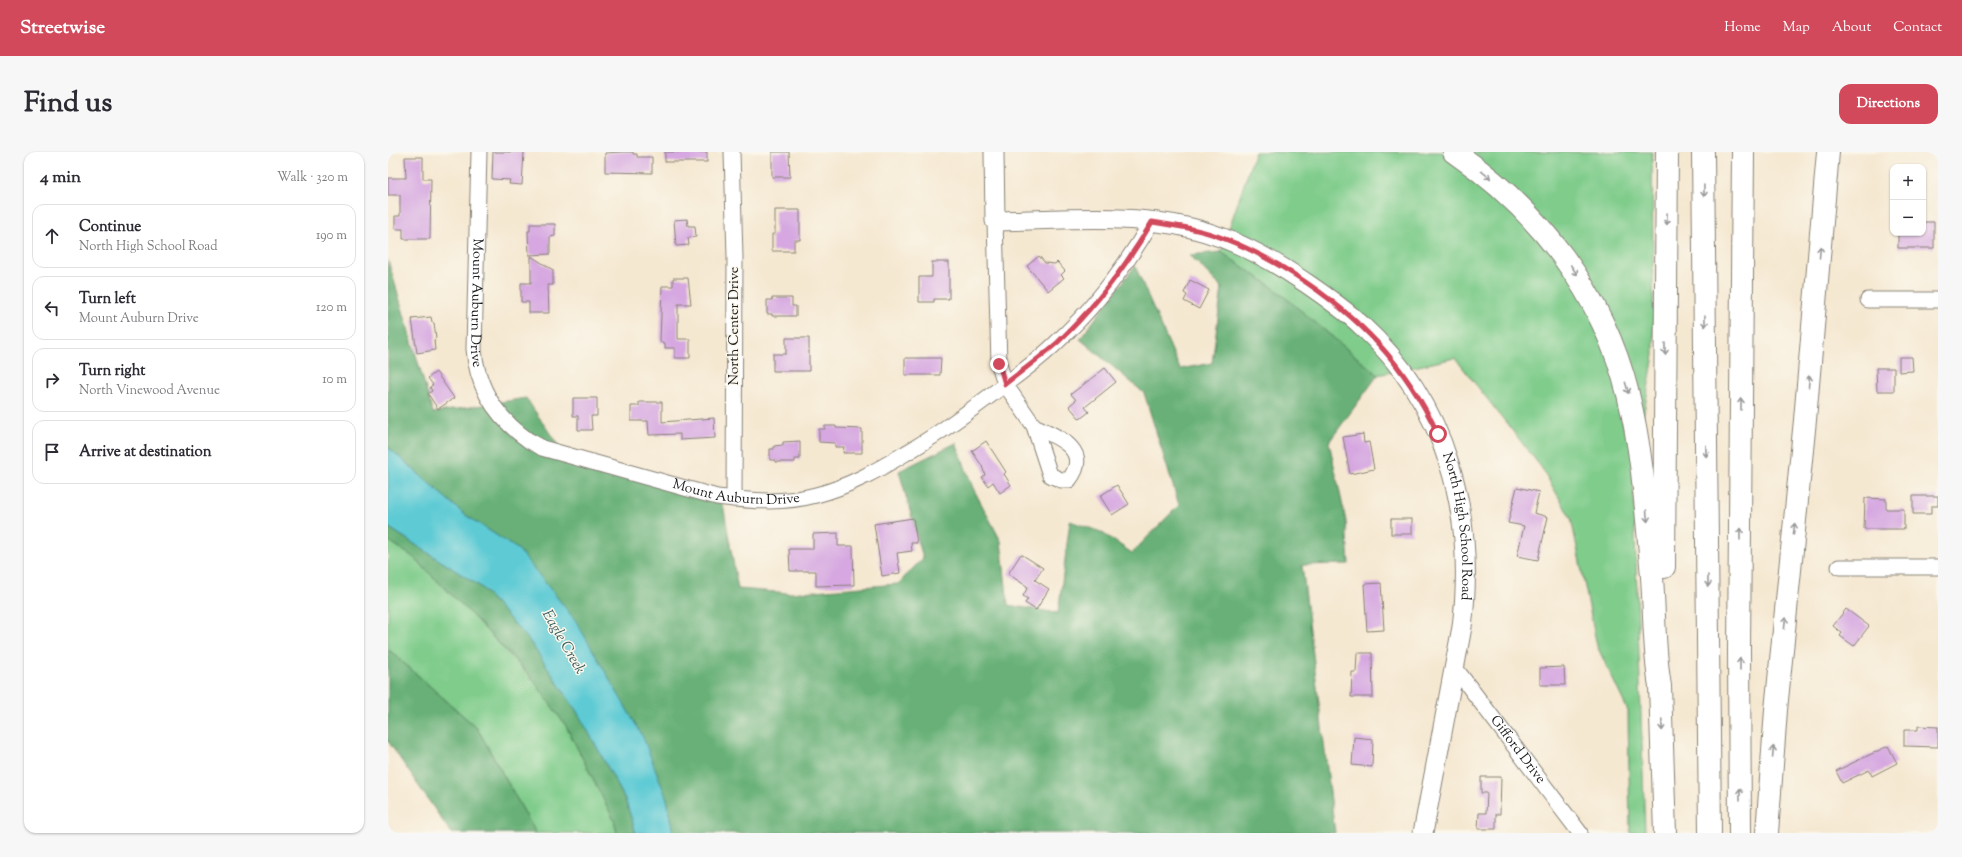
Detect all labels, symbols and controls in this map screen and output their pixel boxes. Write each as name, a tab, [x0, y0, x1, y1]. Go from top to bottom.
text: Streetwise	[20, 15, 105, 42]
text: Home	[1724, 18, 1761, 38]
text: Map	[1783, 18, 1810, 38]
text: About	[1832, 18, 1871, 38]
text: Contact	[1893, 18, 1942, 38]
text: Find us	[24, 84, 112, 124]
button: Directions	[1839, 84, 1938, 124]
map controls	[1890, 164, 1926, 236]
button: +	[1890, 164, 1926, 200]
text: 4 min	[40, 166, 81, 190]
text: Walk · 320 m	[277, 169, 348, 187]
one-way arrow	[1480, 170, 1491, 179]
one-way arrow	[1700, 184, 1708, 197]
button: −	[1890, 200, 1926, 236]
one-way arrow	[1663, 212, 1671, 225]
text: Continue	[79, 217, 141, 238]
icon: ahead	[41, 225, 63, 247]
text: 190 m	[316, 227, 347, 245]
text: North High School Road	[79, 238, 218, 256]
street label: Mount Auburn Drive	[464, 238, 487, 369]
one-way arrow	[1816, 246, 1824, 259]
one-way arrow	[1570, 264, 1578, 275]
street label: North Center Drive	[725, 267, 745, 385]
text: Turn left	[79, 289, 136, 310]
icon: left	[41, 297, 63, 319]
text: 120 m	[316, 299, 347, 317]
text: Mount Auburn Drive	[79, 310, 199, 328]
one-way arrow	[1701, 314, 1709, 327]
one-way arrow	[1661, 342, 1669, 355]
route end	[990, 355, 1008, 373]
text: Turn right	[79, 361, 145, 382]
icon: right	[41, 369, 63, 391]
text: 10 m	[322, 371, 347, 389]
one-way arrow	[1805, 375, 1812, 388]
one-way arrow	[1624, 381, 1631, 394]
text: North Vinewood Avenue	[79, 382, 220, 400]
one-way arrow	[1737, 398, 1745, 411]
route start	[1429, 425, 1447, 443]
icon: arrive	[41, 441, 63, 463]
text: Arrive at destination	[79, 442, 212, 463]
one-way arrow	[1702, 444, 1710, 457]
street label: North High School Road	[1436, 450, 1475, 601]
street label: Mount Auburn Drive	[670, 475, 801, 511]
one-way arrow	[1643, 509, 1651, 522]
one-way arrow	[1790, 523, 1798, 536]
one-way arrow	[1736, 528, 1744, 541]
one-way arrow	[1704, 574, 1712, 587]
water label: Eagle Creek	[536, 606, 590, 678]
one-way arrow	[1781, 617, 1788, 630]
one-way arrow	[1736, 658, 1743, 671]
street label: Gifford Drive	[1485, 712, 1550, 788]
one-way arrow	[1658, 718, 1666, 731]
one-way arrow	[1769, 746, 1776, 759]
one-way arrow	[1736, 788, 1744, 801]

